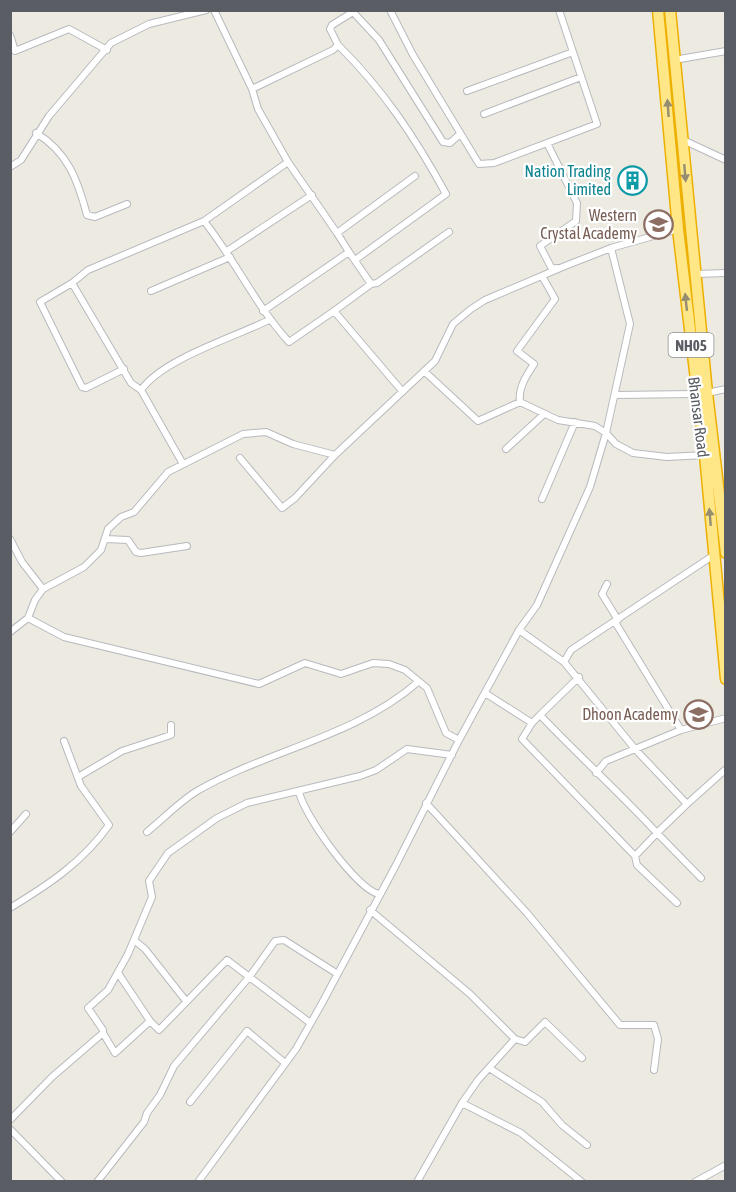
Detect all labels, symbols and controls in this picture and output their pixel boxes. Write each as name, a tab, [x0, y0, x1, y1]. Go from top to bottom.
one-way arrow	[663, 98, 672, 117]
place label: Nation Trading Limited	[525, 162, 611, 198]
building icon: Nation Trading Limited	[616, 164, 648, 196]
one-way arrow	[680, 164, 690, 183]
place label: Western Crystal Academy	[540, 206, 637, 243]
school or university icon: Western Crystal Academy	[642, 208, 674, 240]
one-way arrow	[681, 292, 691, 311]
road number: NH05	[668, 333, 714, 357]
street label: Bhansar Road	[685, 376, 713, 458]
one-way arrow	[705, 507, 715, 526]
school or university icon: Dhoon Academy	[683, 698, 715, 730]
place label: Dhoon Academy	[582, 705, 678, 724]

